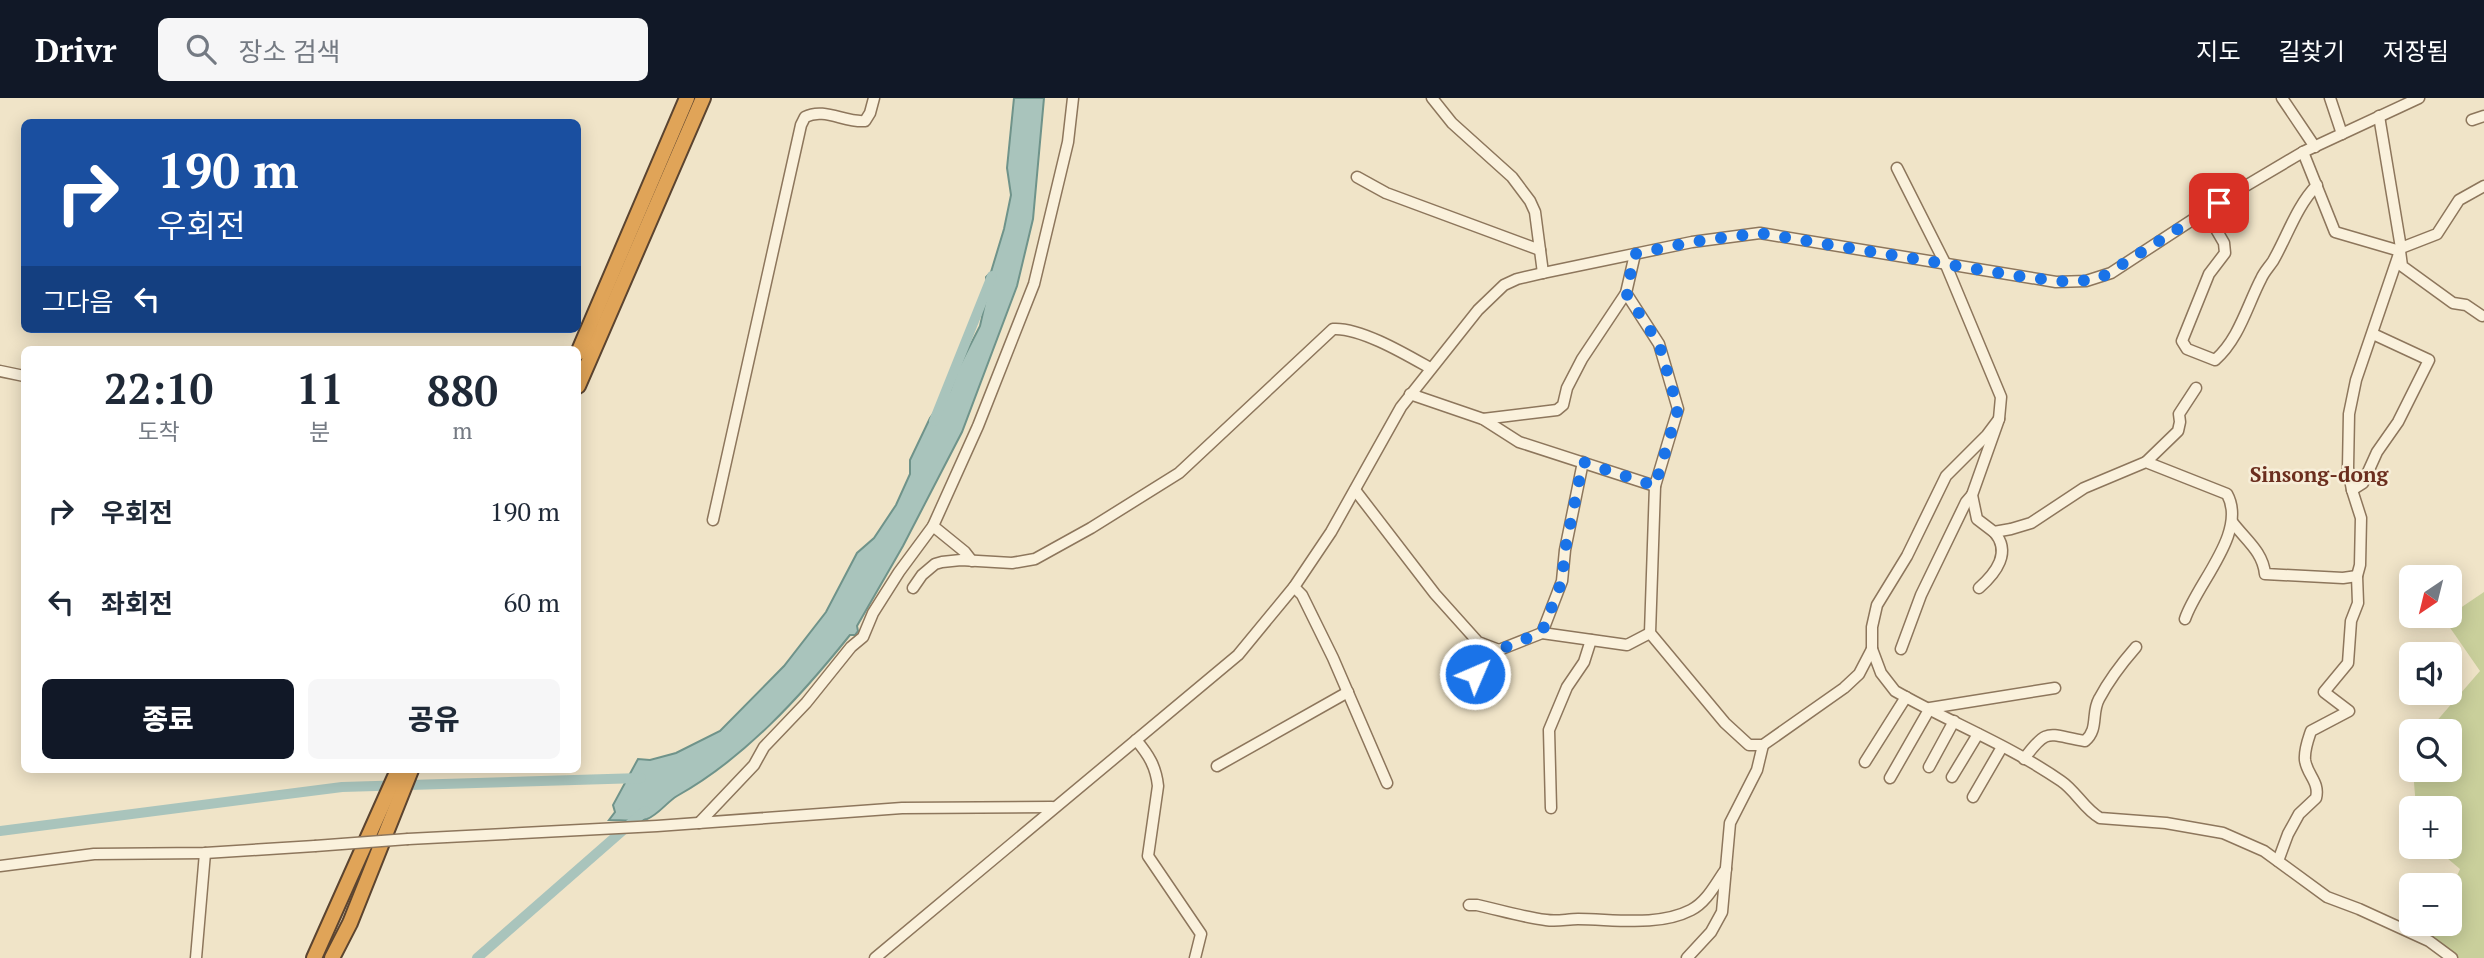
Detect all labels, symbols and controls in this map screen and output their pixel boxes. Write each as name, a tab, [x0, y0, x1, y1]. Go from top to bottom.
search box	[158, 18, 648, 81]
text: Drivr	[35, 28, 116, 71]
icon: search	[182, 30, 220, 68]
text: 장소 검색	[238, 34, 340, 68]
text: 지도	[2196, 35, 2241, 67]
text: 길찾기	[2279, 35, 2345, 67]
text: 저장됨	[2383, 35, 2449, 67]
text: 190 m	[157, 137, 299, 202]
icon: right	[42, 147, 133, 238]
pin	[2189, 173, 2249, 233]
icon: arrive	[2200, 184, 2238, 222]
text: 우회전	[157, 204, 245, 246]
icon: left	[128, 280, 166, 318]
text: 그다음	[42, 284, 114, 318]
text: 22:10	[104, 360, 213, 416]
text: 11	[296, 360, 344, 416]
text: 880	[427, 362, 498, 418]
text: m	[452, 415, 472, 446]
text: 도착	[138, 416, 180, 447]
text: 분	[309, 416, 331, 447]
district label: Sinsong-dong	[2250, 460, 2389, 488]
icon: right	[42, 492, 80, 530]
text: 190 m	[490, 494, 560, 528]
text: 우회전	[101, 495, 173, 529]
north arrow	[2399, 565, 2462, 628]
map controls	[2399, 565, 2462, 936]
icon: left	[42, 583, 80, 621]
text: 60 m	[504, 585, 560, 619]
text: 좌회전	[101, 586, 173, 620]
position arrow	[1438, 637, 1512, 711]
button: sound	[2399, 642, 2462, 705]
button: 종료	[42, 679, 294, 759]
button: 공유	[308, 679, 560, 759]
button: search	[2399, 719, 2462, 782]
button: +	[2399, 796, 2462, 859]
button: −	[2399, 873, 2462, 936]

